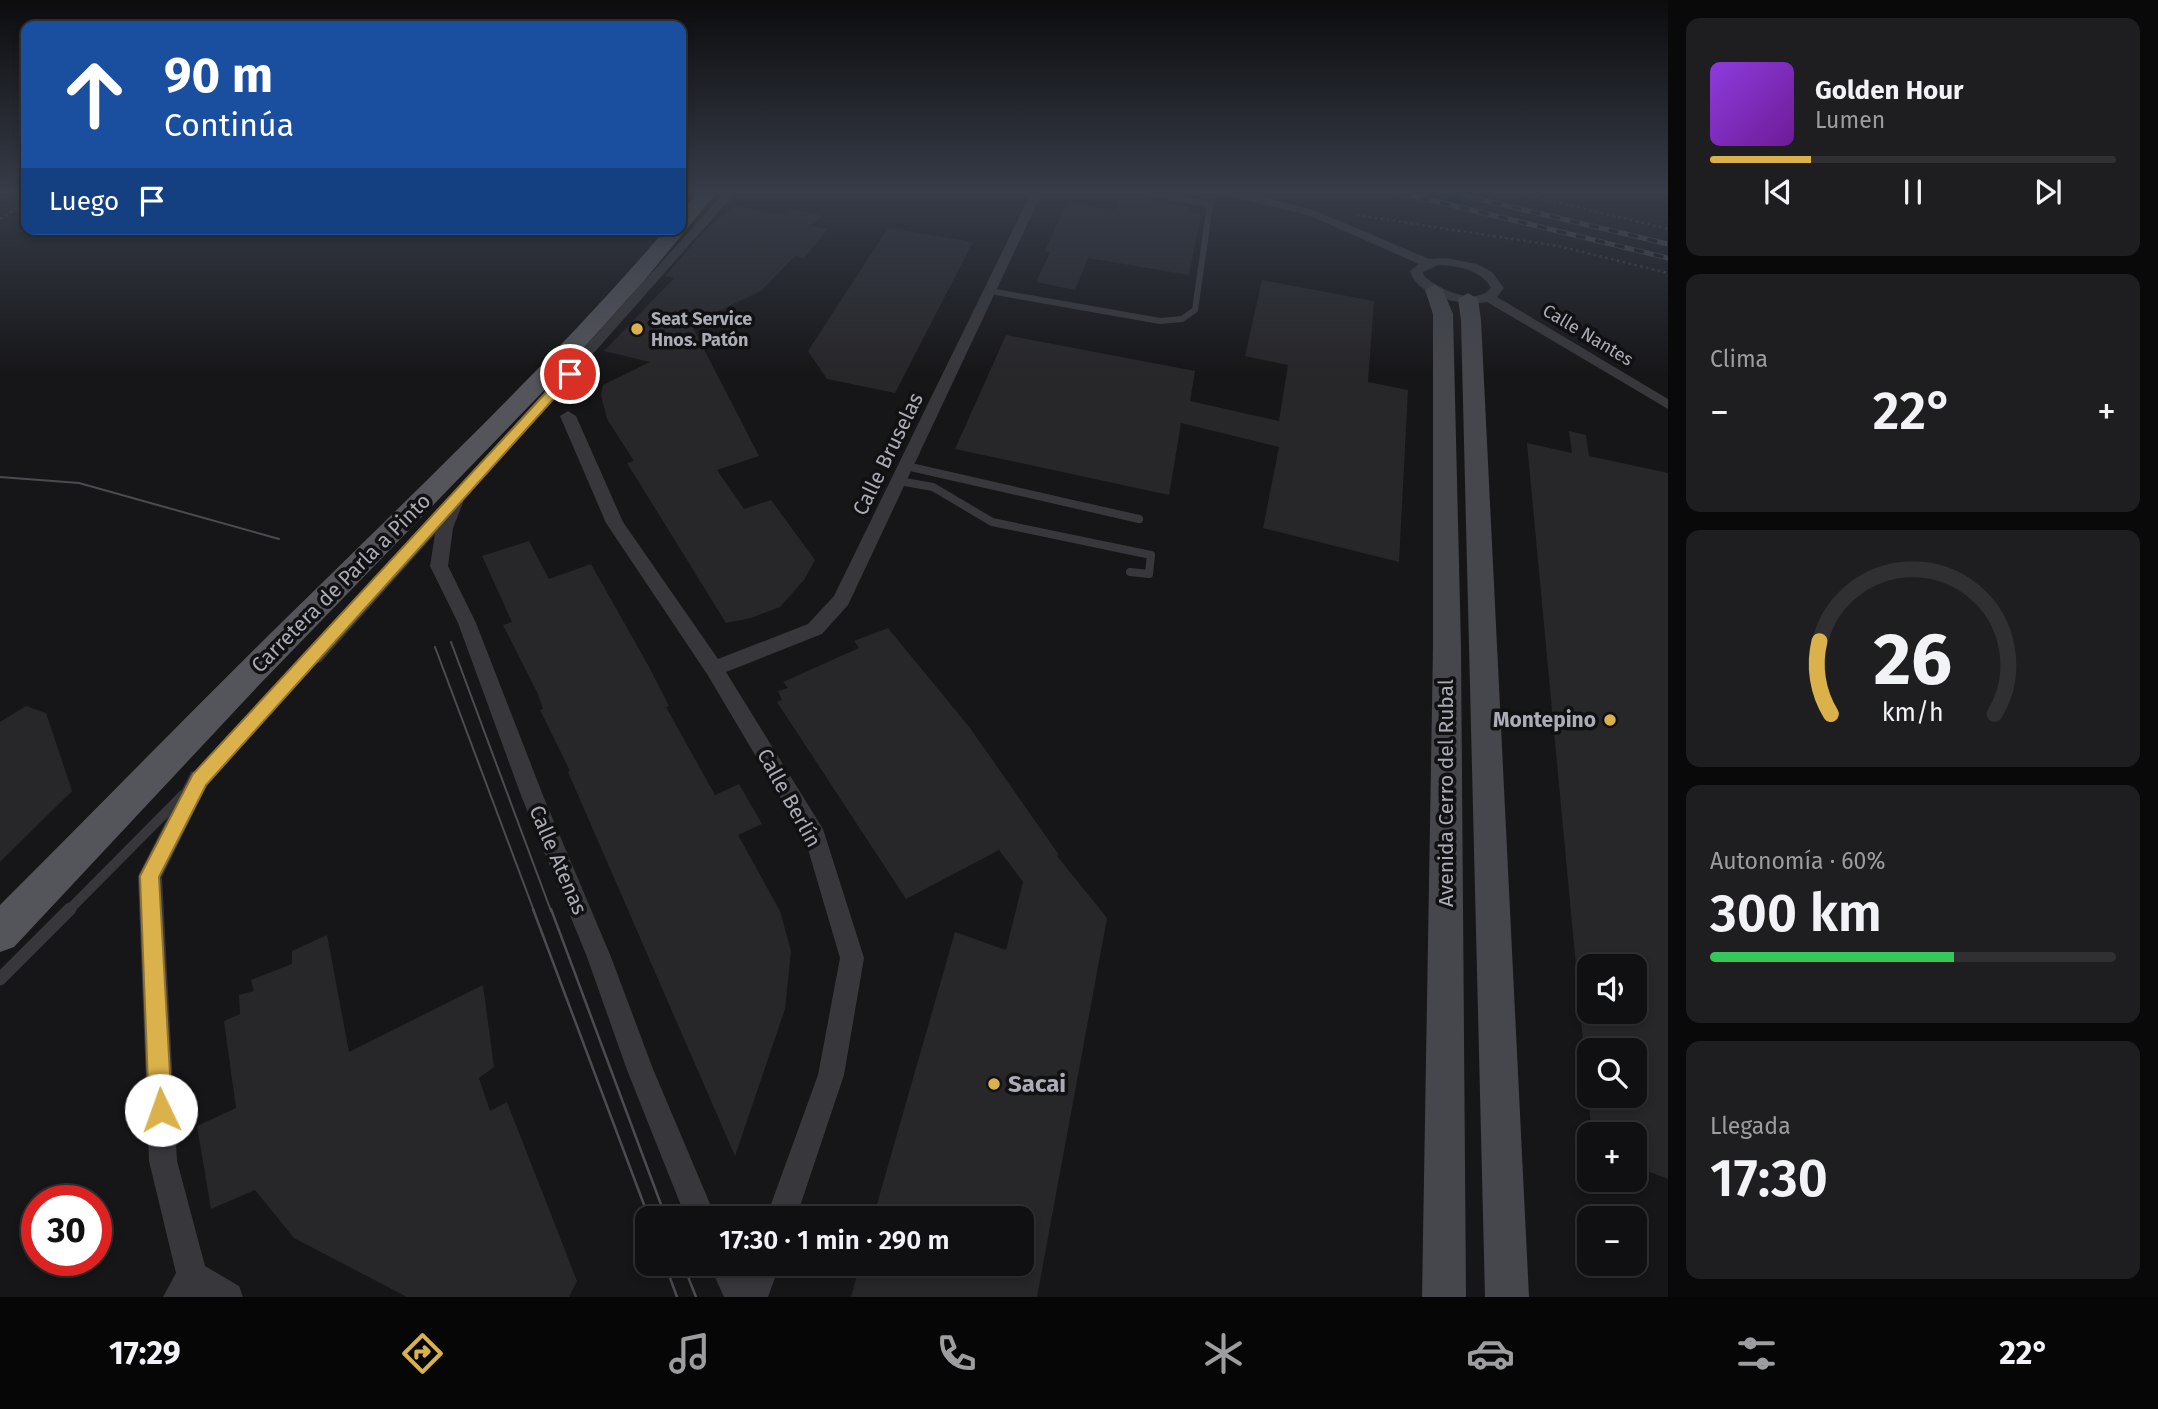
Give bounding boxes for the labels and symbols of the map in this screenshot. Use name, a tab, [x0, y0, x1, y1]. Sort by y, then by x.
street label: Calle Nantes	[1539, 299, 1637, 371]
place label: Seat Service Hnos. Patón	[651, 308, 752, 351]
marker: Seat Service Hnos. Patón	[629, 321, 645, 337]
pin	[540, 344, 600, 404]
street label: Calle Bruselas	[847, 388, 929, 520]
street label: Carretera de Parla a Pinto	[246, 488, 436, 678]
street label: Avenida Cerro del Rubal	[1433, 679, 1459, 907]
place label: Montepino	[1493, 707, 1596, 733]
marker: Montepino	[1602, 712, 1618, 728]
street label: Calle Berlín	[751, 744, 827, 852]
street label: Calle Atenas	[523, 802, 593, 919]
place label: Sacai	[1008, 1070, 1066, 1098]
position arrow	[124, 1073, 198, 1147]
marker: Sacai	[986, 1076, 1002, 1092]
speed limit sign: 30	[21, 1185, 112, 1276]

